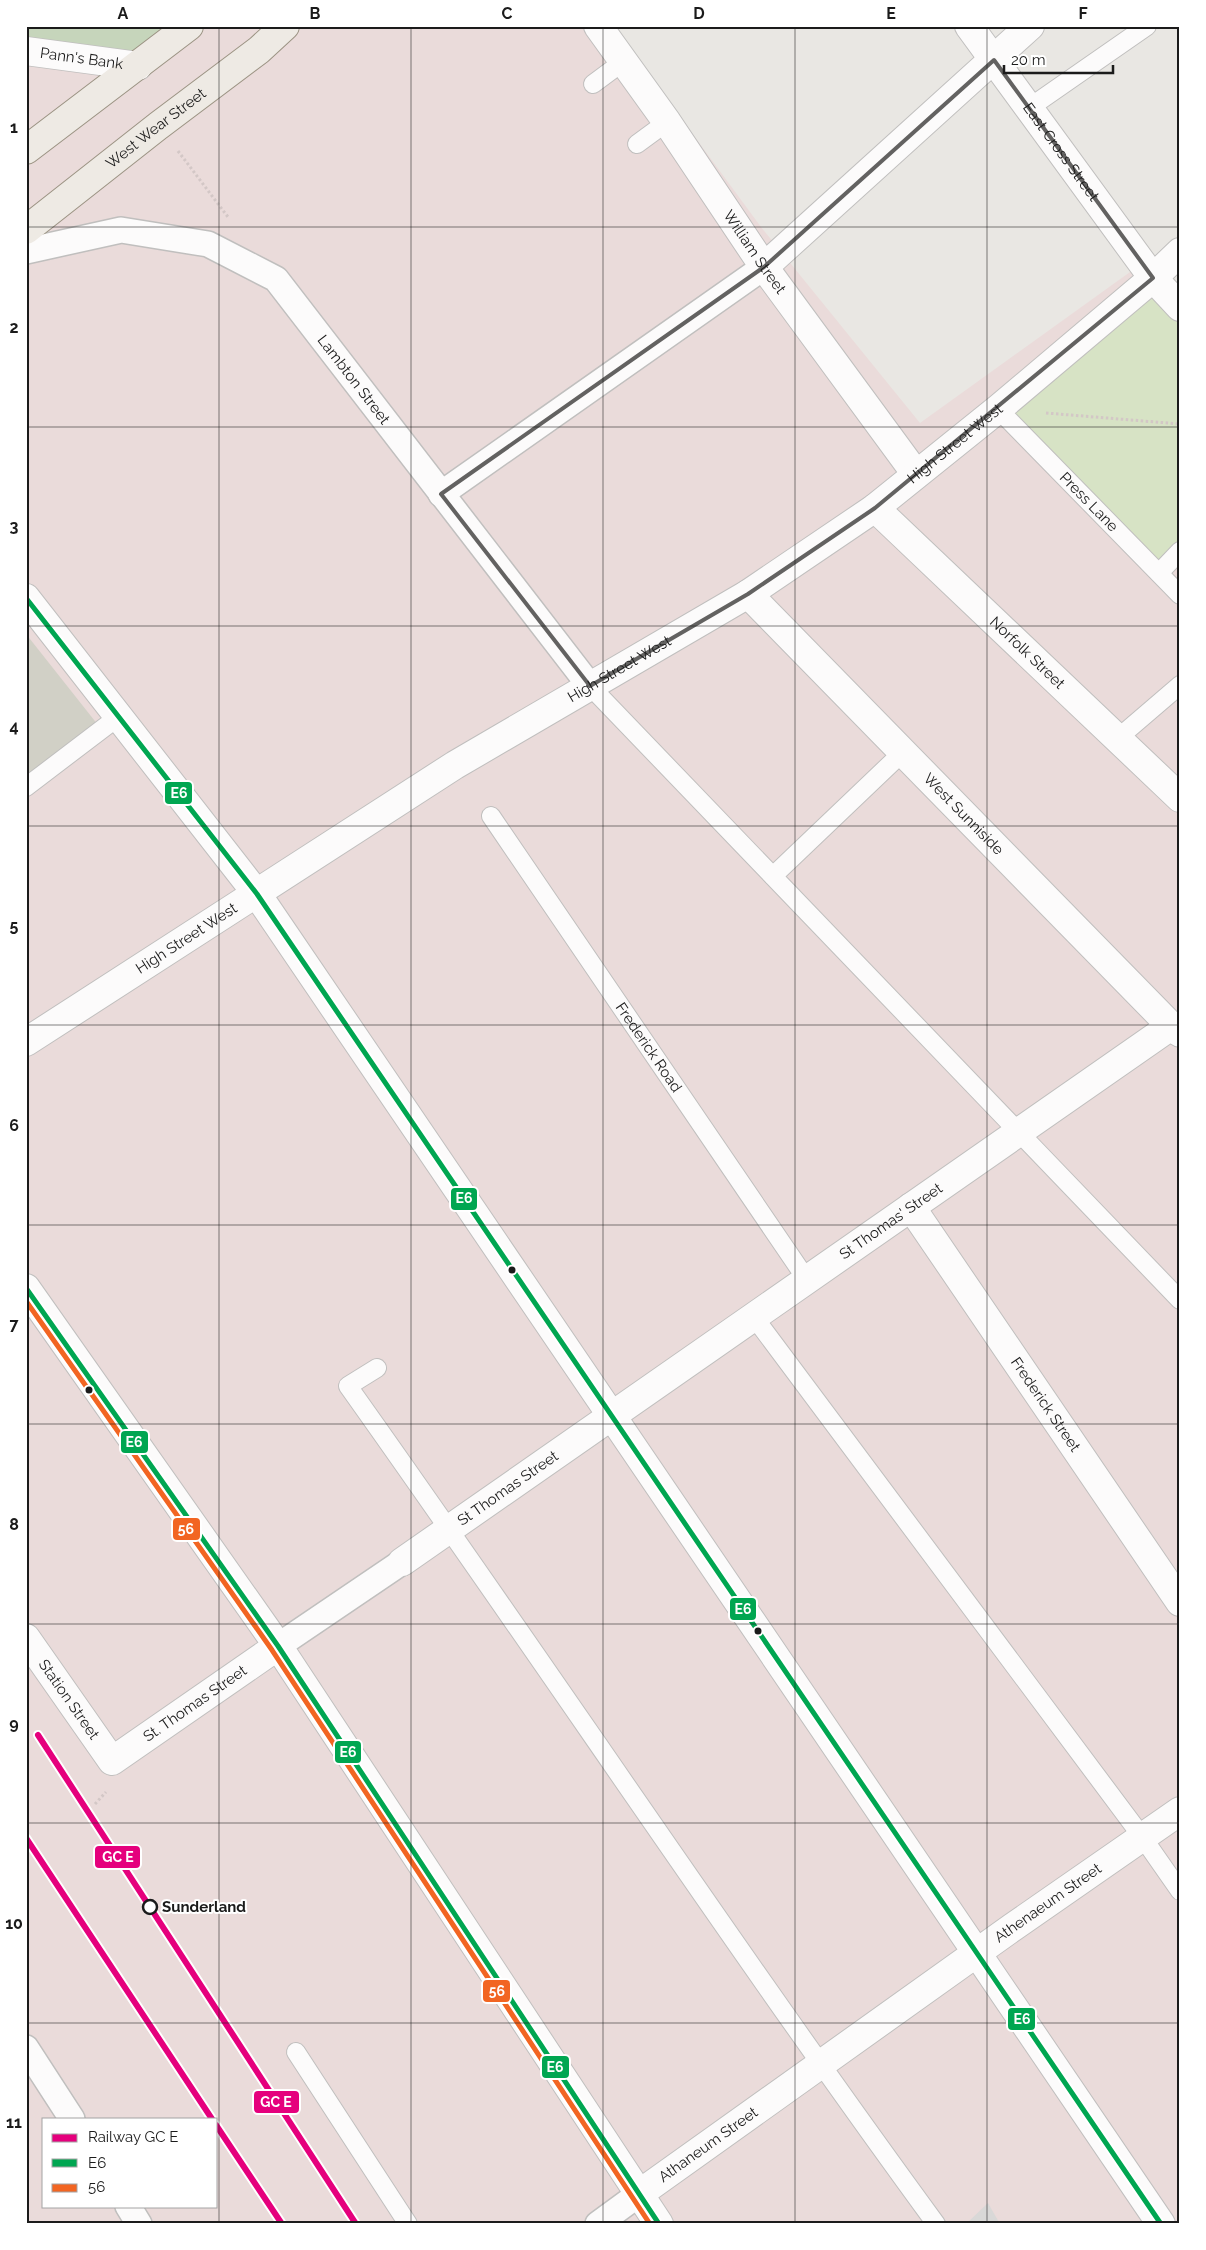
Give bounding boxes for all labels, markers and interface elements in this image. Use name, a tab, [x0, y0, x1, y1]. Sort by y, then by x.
text: A	[118, 4, 129, 23]
text: B	[310, 4, 321, 23]
text: C	[502, 4, 513, 23]
text: D	[693, 4, 705, 23]
text: E	[886, 4, 896, 23]
text: F	[1078, 4, 1088, 23]
scale bar	[1004, 42, 1112, 74]
street label: Pann's Bank	[39, 44, 124, 73]
text: 20 m	[1011, 51, 1046, 69]
street label: West Wear Street	[102, 84, 209, 172]
street label: East Cross Street	[1019, 99, 1103, 205]
text: 1	[10, 118, 18, 137]
street label: William Street	[719, 207, 790, 298]
text: 2	[9, 318, 19, 337]
street label: Lambton Street	[314, 331, 394, 428]
street label: High Street West	[904, 400, 1006, 487]
street label: Press Lane	[1056, 468, 1122, 536]
text: 3	[10, 517, 19, 536]
street label: Norfolk Street	[986, 613, 1068, 693]
street label: High Street West	[564, 632, 674, 706]
text: 4	[9, 717, 19, 736]
street label: West Sunniside	[920, 770, 1008, 859]
line badge: E6	[164, 781, 193, 805]
text: E6	[171, 785, 187, 801]
street label: High Street West	[132, 899, 240, 978]
text: 5	[10, 916, 19, 935]
street label: Frederick Road	[612, 999, 686, 1096]
text: 6	[9, 1116, 19, 1135]
street label: St Thomas' Street	[836, 1179, 946, 1263]
line badge: E6	[450, 1187, 478, 1211]
text: E6	[456, 1190, 472, 1206]
unlabelled marker	[507, 1265, 517, 1275]
text: 7	[10, 1315, 19, 1334]
street label: Frederick Street	[1007, 1354, 1084, 1455]
unlabelled marker	[84, 1385, 94, 1395]
line badge: E6	[120, 1430, 149, 1454]
text: E6	[126, 1434, 142, 1450]
street label: St Thomas Street	[454, 1447, 562, 1530]
text: 8	[9, 1515, 19, 1534]
line badge: 56	[172, 1517, 201, 1541]
text: 56	[178, 1521, 194, 1537]
line badge: E6	[729, 1597, 757, 1621]
text: E6	[735, 1601, 751, 1617]
unlabelled marker	[753, 1626, 763, 1636]
street label: Station Street	[35, 1656, 103, 1743]
street label: St. Thomas Street	[140, 1661, 250, 1746]
text: 9	[9, 1714, 19, 1733]
line badge: E6	[334, 1740, 362, 1764]
text: E6	[340, 1744, 356, 1760]
line badge: GC E	[94, 1845, 141, 1869]
text: GC E	[102, 1849, 134, 1865]
street label: Athenaeum Street	[991, 1859, 1105, 1946]
place label: Sunderland	[162, 1898, 246, 1916]
marker: Sunderland	[142, 1899, 158, 1915]
text: 10	[5, 1914, 23, 1933]
line badge: 56	[482, 1979, 511, 2003]
text: 56	[489, 1983, 505, 1999]
line badge: E6	[1007, 2007, 1036, 2031]
text: E6	[1014, 2011, 1030, 2027]
line badge: E6	[541, 2055, 570, 2079]
text: E6	[547, 2059, 563, 2075]
line badge: GC E	[253, 2090, 300, 2114]
text: GC E	[260, 2094, 292, 2110]
street label: Athaneum Street	[655, 2103, 761, 2186]
text: 11	[6, 2113, 22, 2132]
legend	[42, 2118, 218, 2208]
text: Railway GC E	[88, 2128, 178, 2146]
text: E6	[88, 2154, 106, 2172]
text: 56	[88, 2178, 105, 2196]

